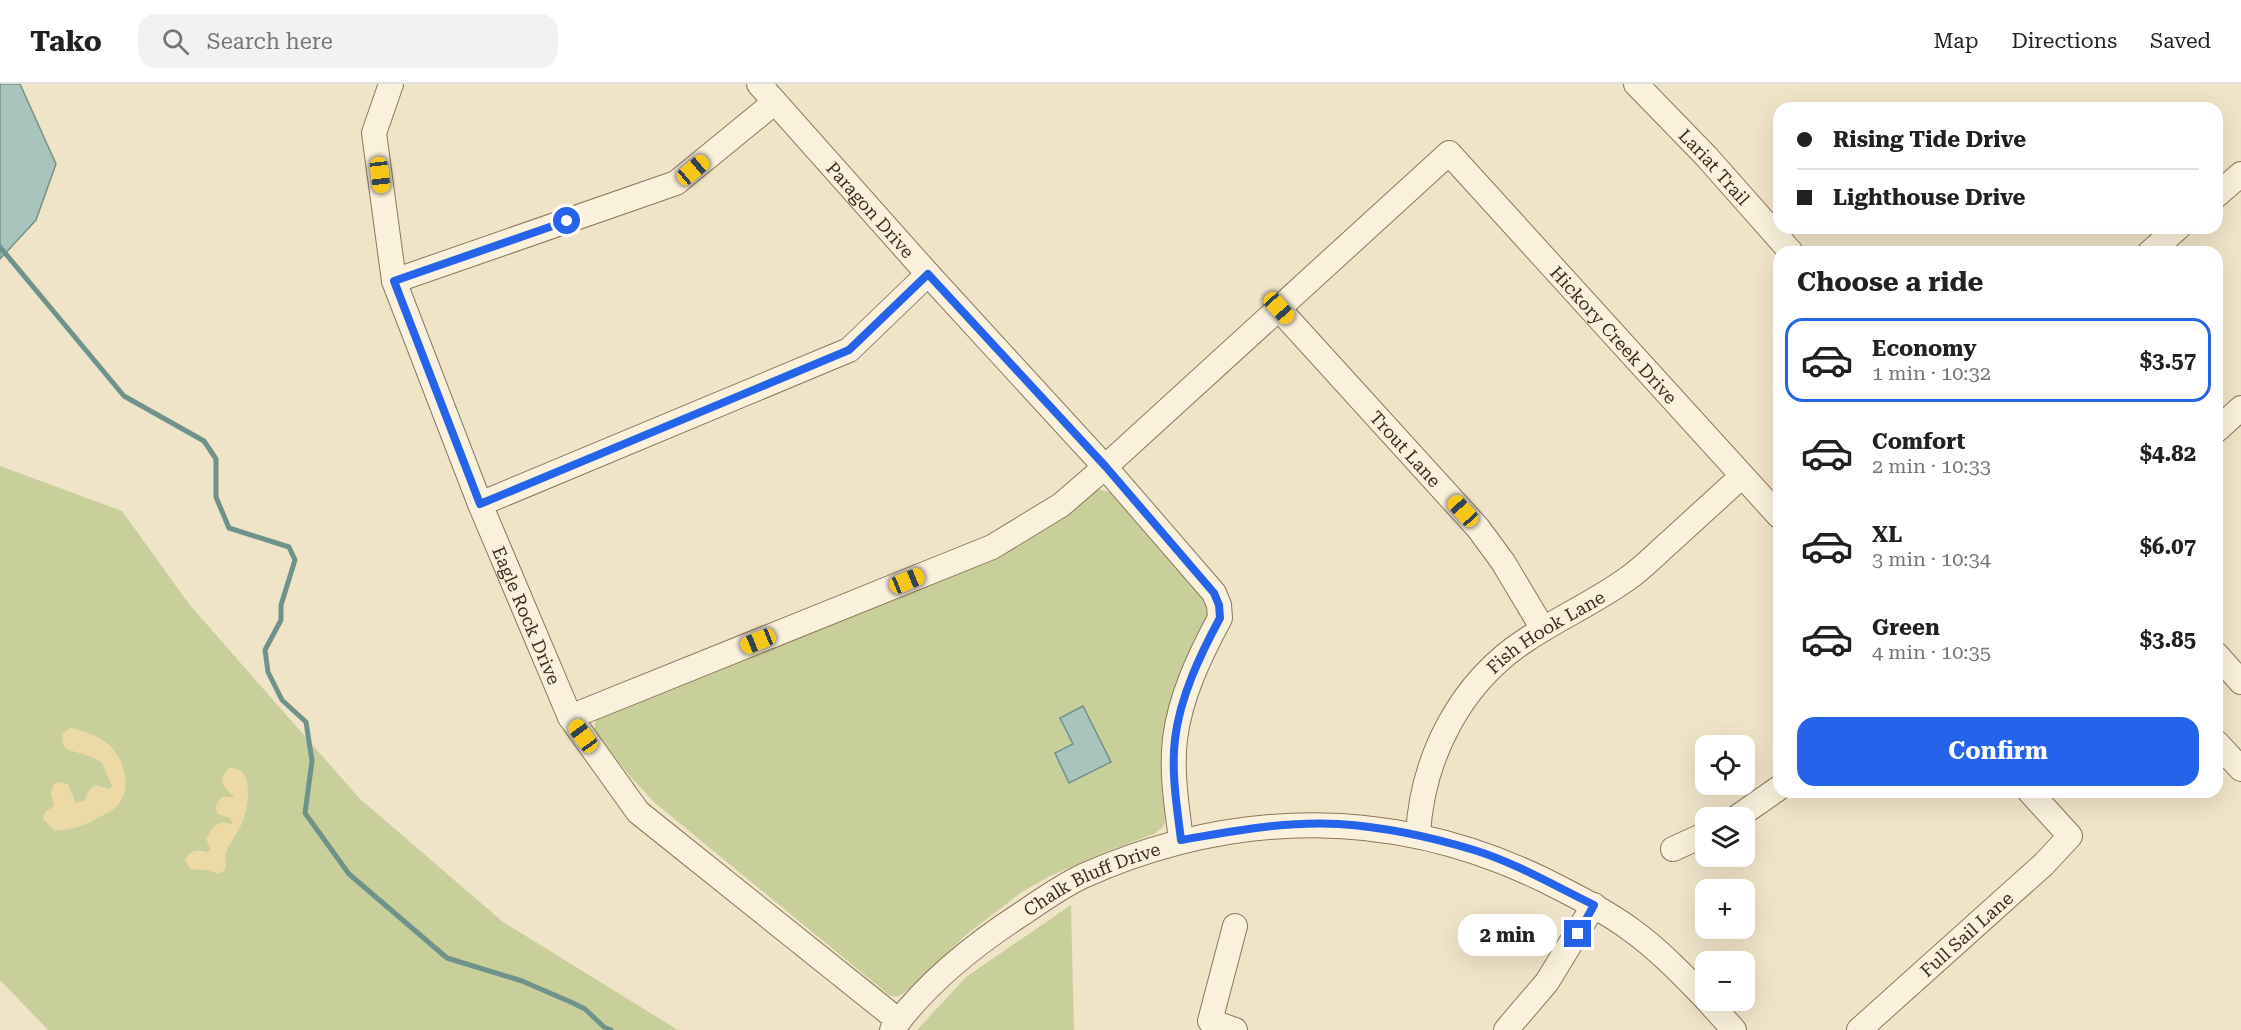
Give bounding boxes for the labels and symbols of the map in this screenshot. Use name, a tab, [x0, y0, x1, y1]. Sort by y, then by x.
street label: Lariat Trail	[1675, 124, 1755, 209]
car	[673, 152, 713, 188]
car	[369, 156, 391, 194]
street label: Paragon Drive	[822, 157, 919, 262]
route start	[553, 207, 580, 234]
street label: Hickory Creek Drive	[1546, 261, 1682, 408]
car	[1260, 289, 1298, 327]
street label: Trout Lane	[1366, 406, 1446, 491]
car	[1444, 492, 1482, 530]
street label: Eagle Rock Drive	[489, 543, 566, 688]
car	[887, 566, 927, 596]
street label: Fish Hook Lane	[1482, 586, 1608, 678]
car	[738, 626, 778, 656]
car	[565, 716, 601, 756]
street label: Chalk Bluff Drive	[1019, 838, 1163, 920]
street label: Full Sail Lane	[1916, 887, 2017, 981]
callout: 2 min	[1458, 913, 1557, 955]
route end	[1564, 920, 1591, 947]

